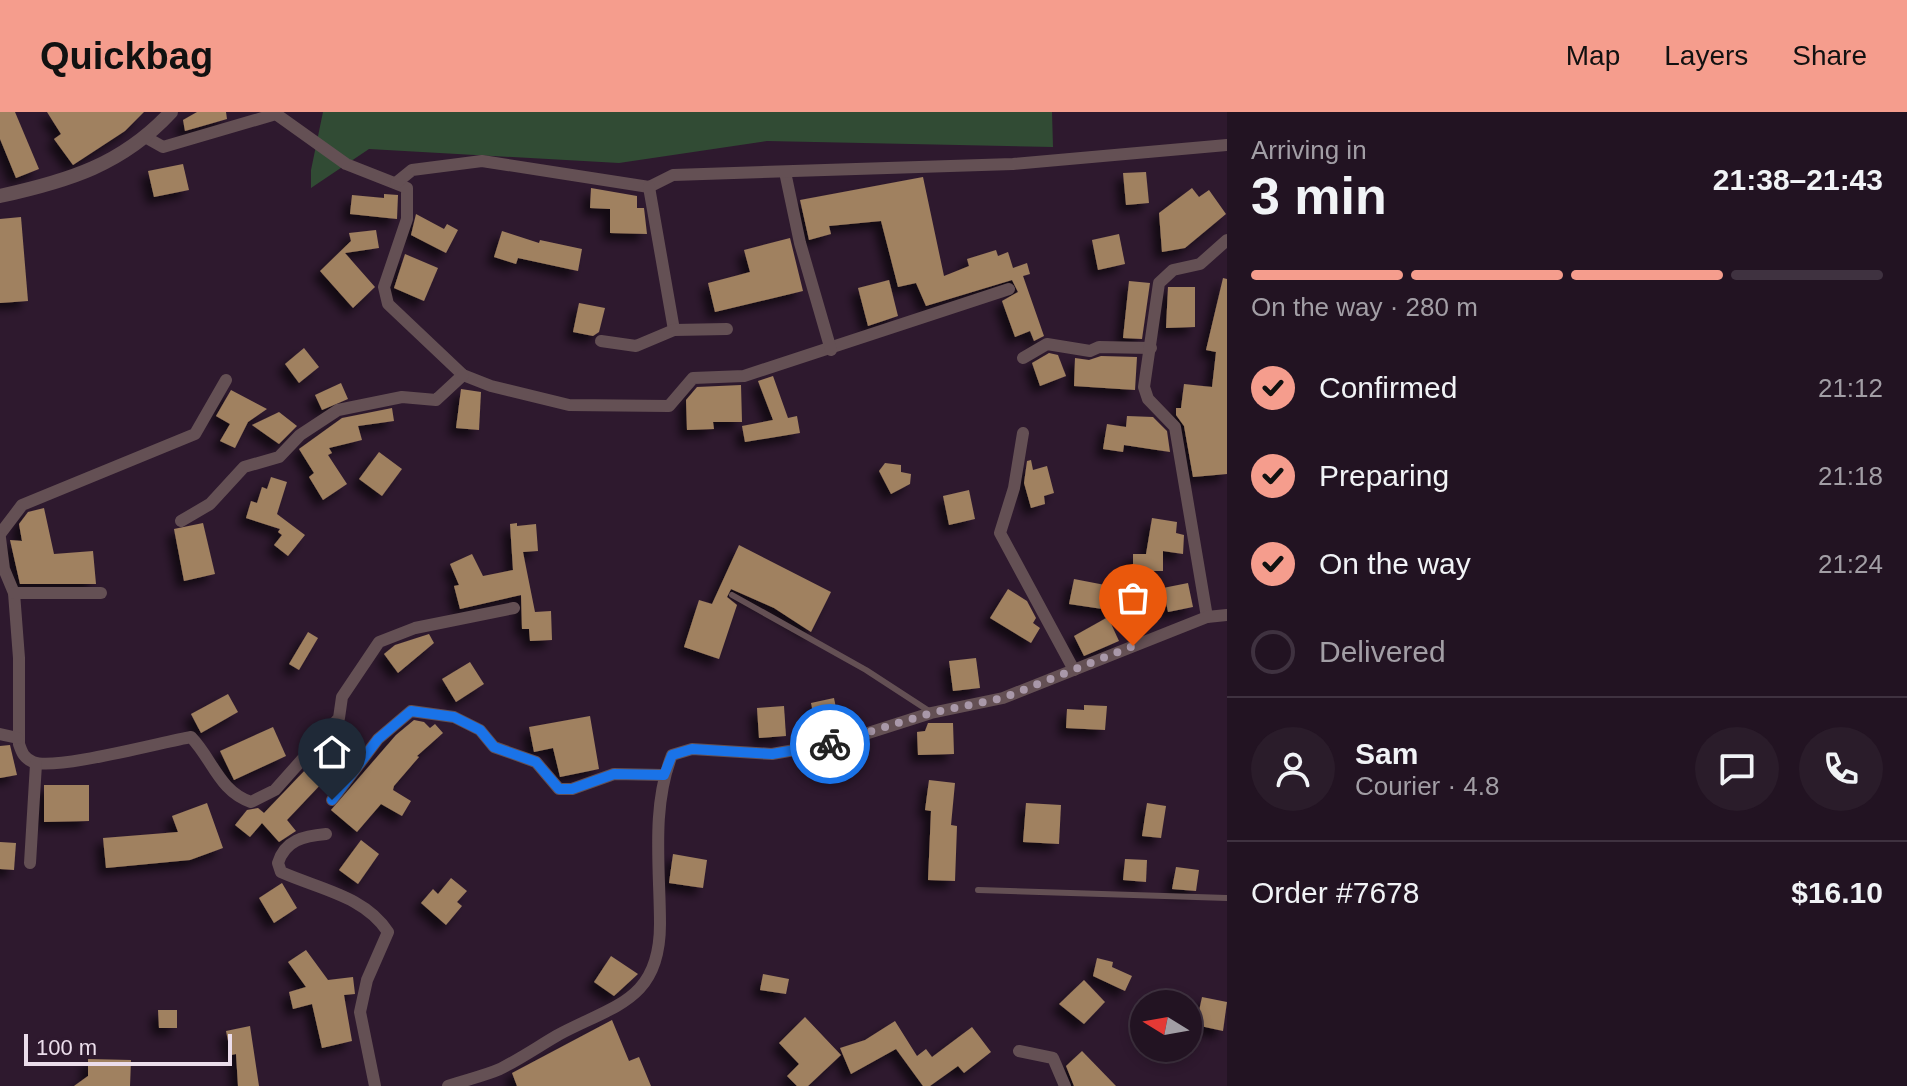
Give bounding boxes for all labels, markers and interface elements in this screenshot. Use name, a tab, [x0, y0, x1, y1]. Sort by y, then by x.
text: Quickbag	[40, 35, 213, 77]
text: Map	[1566, 40, 1620, 71]
text: Layers	[1664, 40, 1748, 71]
text: Share	[1792, 40, 1867, 71]
text: Arriving in	[1251, 135, 1367, 165]
text: 21:38–21:43	[1713, 163, 1883, 196]
text: 3 min	[1251, 167, 1387, 225]
text: On the way · 280 m	[1251, 292, 1478, 322]
icon: check	[1251, 366, 1295, 410]
text: Confirmed	[1319, 371, 1457, 404]
text: 21:12	[1818, 373, 1883, 403]
icon: check	[1251, 454, 1295, 498]
text: Preparing	[1319, 459, 1449, 492]
text: 21:18	[1818, 461, 1883, 491]
icon: check	[1251, 542, 1295, 586]
text: On the way	[1319, 547, 1471, 580]
text: 21:24	[1818, 549, 1883, 579]
pin	[1099, 564, 1167, 646]
icon: bag	[1111, 576, 1155, 620]
text: Delivered	[1319, 635, 1446, 668]
courier	[790, 704, 870, 784]
pin	[298, 718, 366, 800]
icon: bike	[808, 722, 852, 766]
button: person	[1251, 727, 1335, 811]
button: chat	[1695, 727, 1779, 811]
button: phone	[1799, 727, 1883, 811]
icon: home	[310, 730, 354, 774]
text: Sam	[1355, 737, 1418, 770]
text: Courier · 4.8	[1355, 771, 1500, 801]
text: Order #7678	[1251, 876, 1419, 909]
text: $16.10	[1791, 876, 1883, 909]
north arrow	[1130, 990, 1202, 1062]
map controls	[1130, 990, 1202, 1062]
scale bar	[24, 1030, 232, 1066]
text: 100 m	[36, 1035, 97, 1060]

